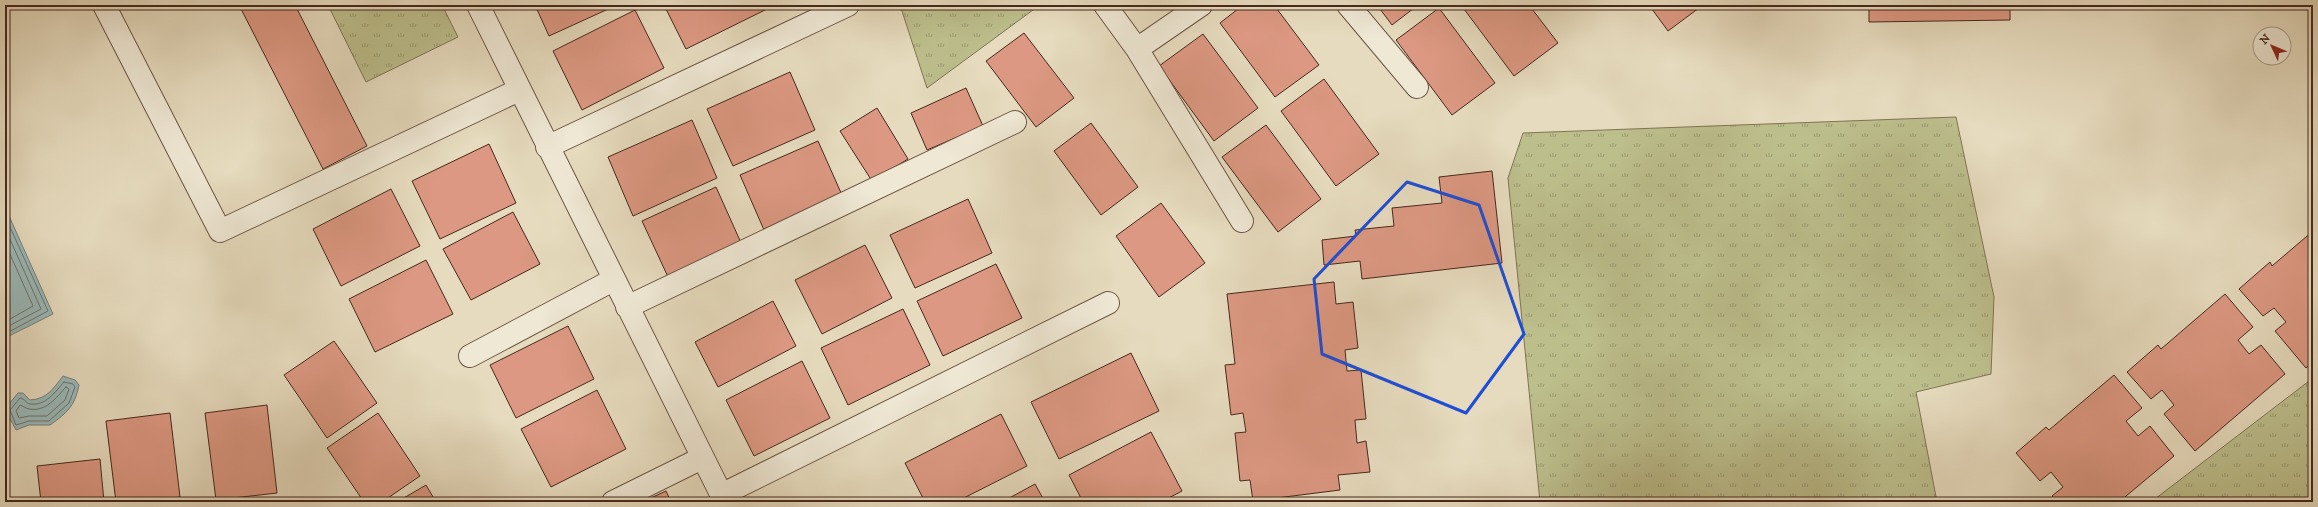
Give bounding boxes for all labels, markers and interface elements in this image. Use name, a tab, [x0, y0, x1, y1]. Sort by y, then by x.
north arrow	[2252, 26, 2292, 66]
text: N	[2257, 32, 2274, 48]

